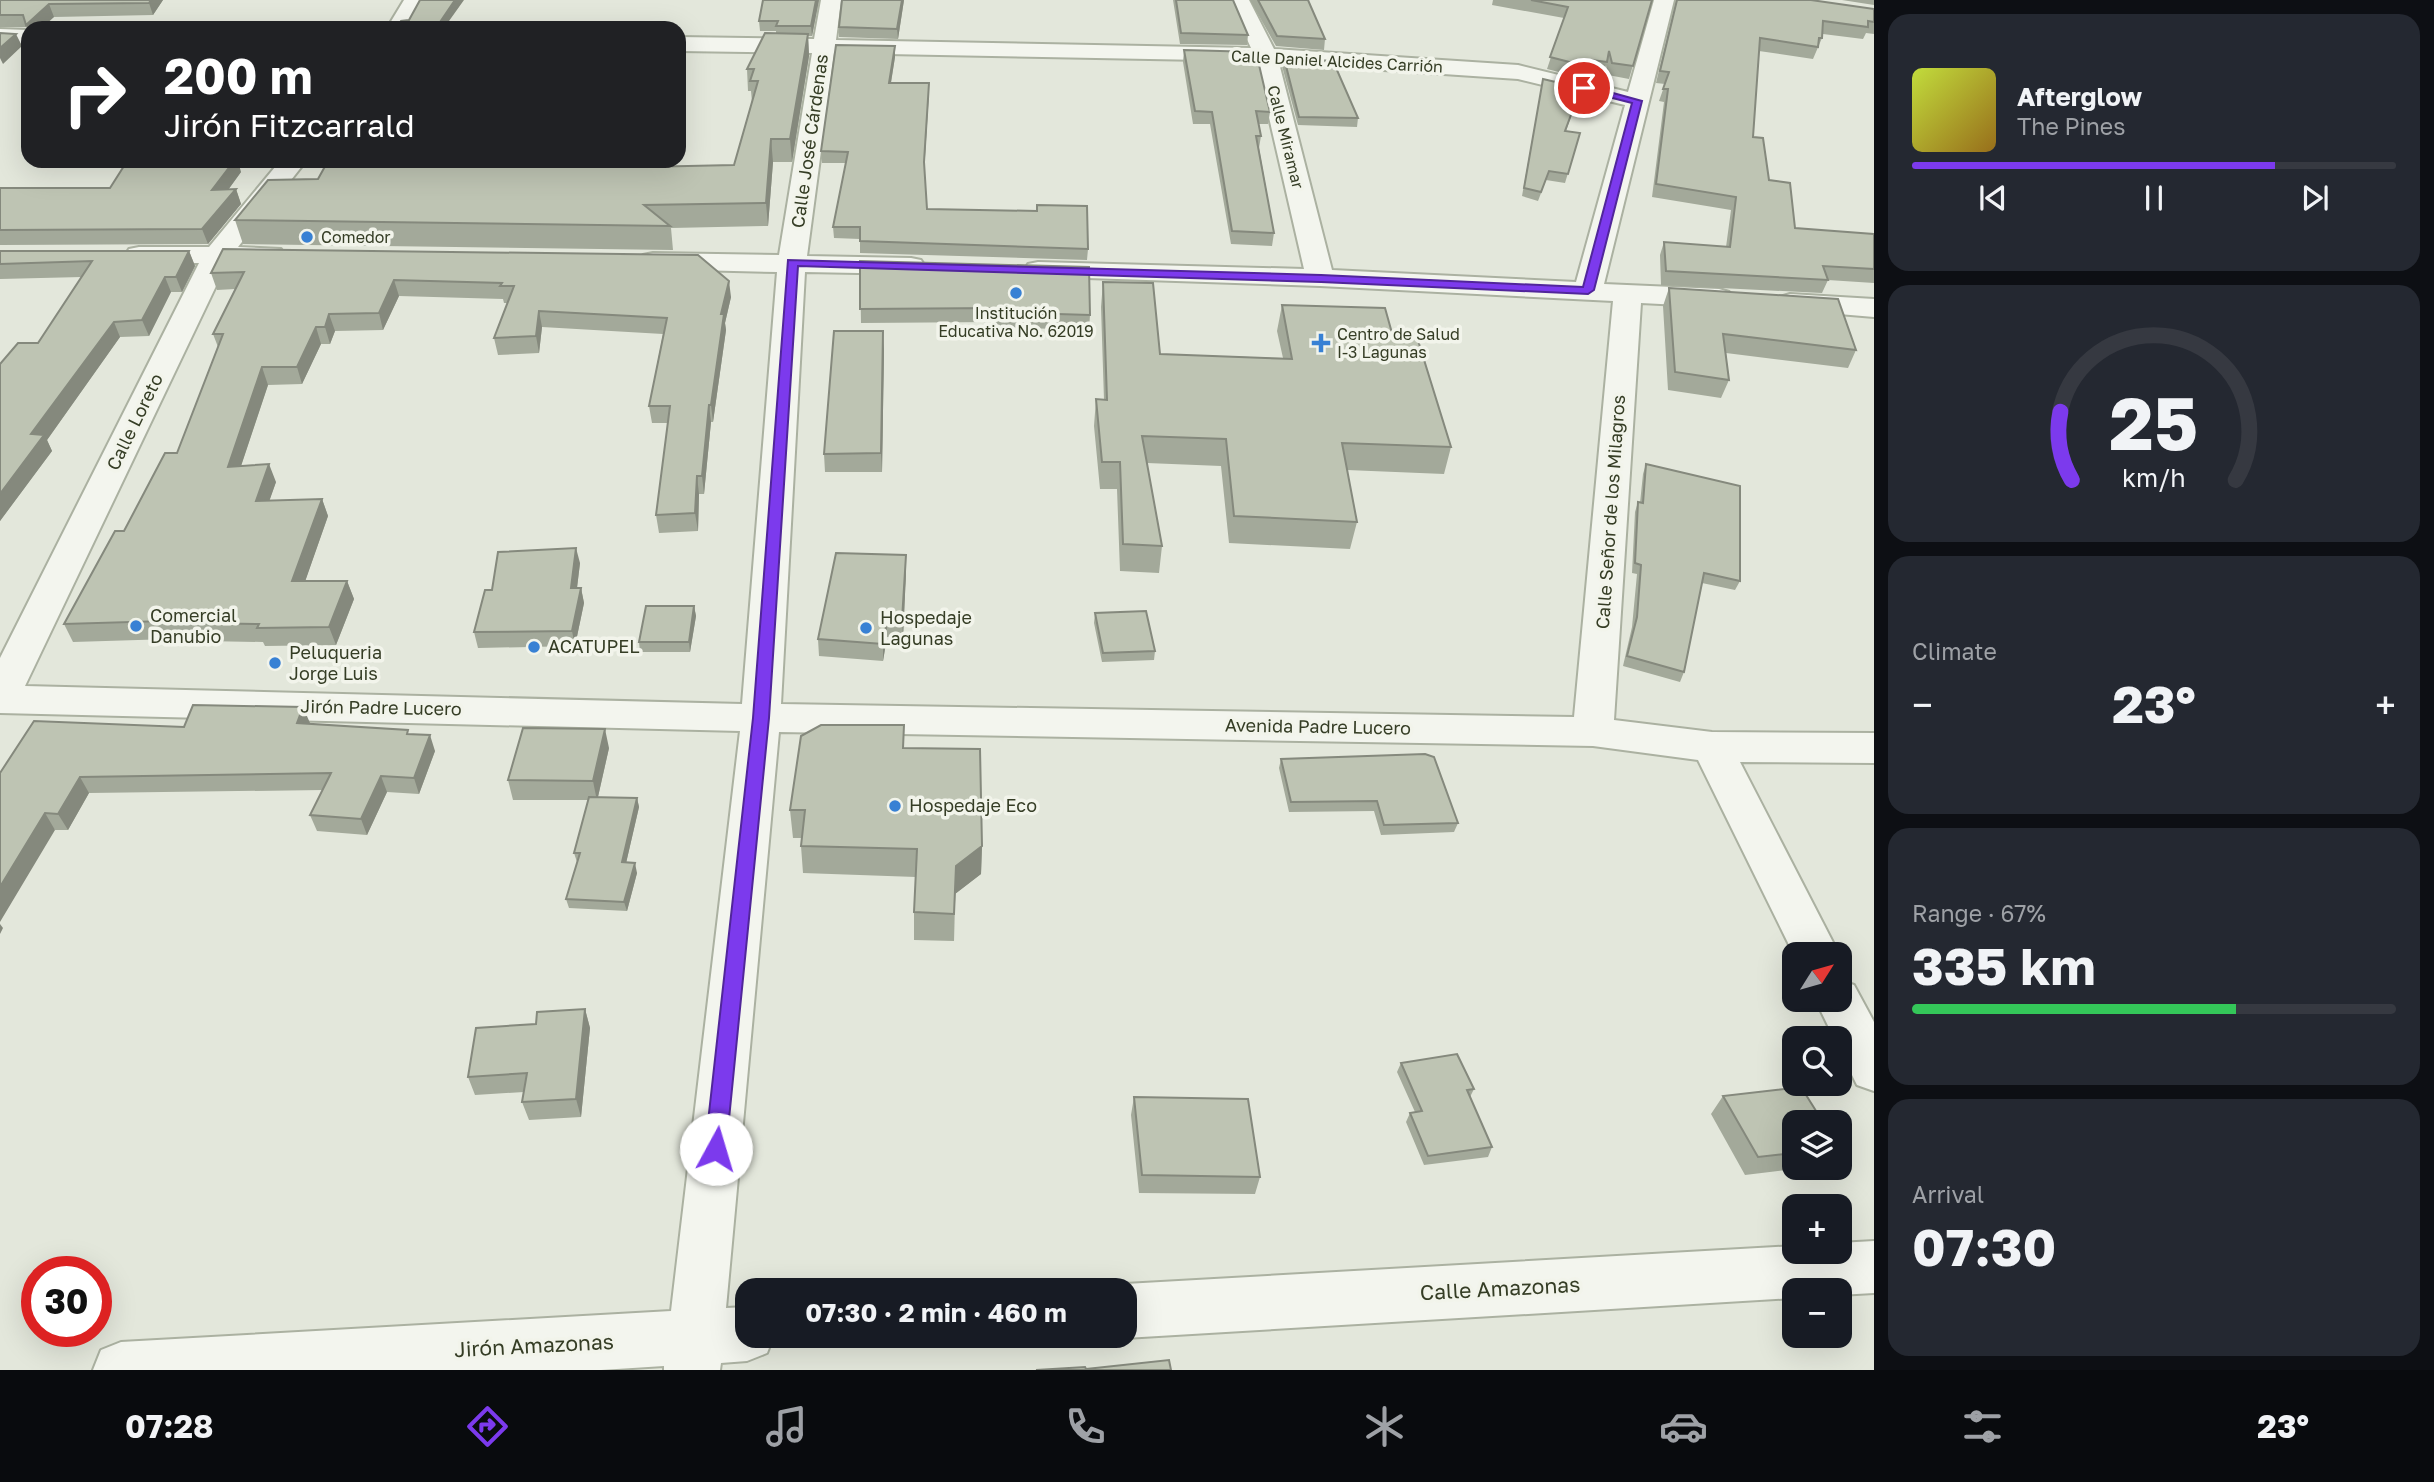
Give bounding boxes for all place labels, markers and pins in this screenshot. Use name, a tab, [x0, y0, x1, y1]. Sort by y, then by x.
pin	[1554, 58, 1614, 118]
place label: Comedor	[321, 227, 391, 247]
marker: Comedor	[299, 229, 315, 245]
marker: Institución Educativa No. 62019	[1008, 285, 1024, 301]
place label: Institución Educativa No. 62019	[938, 303, 1094, 341]
place label: Centro de Salud I-3 Lagunas	[1337, 324, 1460, 362]
marker: Centro de Salud I-3 Lagunas	[1311, 333, 1331, 353]
place label: Comercial Danubio	[150, 604, 237, 647]
place label: Hospedaje Lagunas	[880, 606, 972, 649]
marker: Comercial Danubio	[128, 618, 144, 634]
marker: Hospedaje Lagunas	[858, 620, 874, 636]
place label: ACATUPEL	[548, 635, 640, 657]
marker: ACATUPEL	[526, 639, 542, 655]
place label: Peluqueria Jorge Luis	[289, 641, 382, 684]
marker: Peluqueria Jorge Luis	[267, 655, 283, 671]
place label: Hospedaje Eco	[909, 794, 1037, 816]
marker: Hospedaje Eco	[887, 798, 903, 814]

